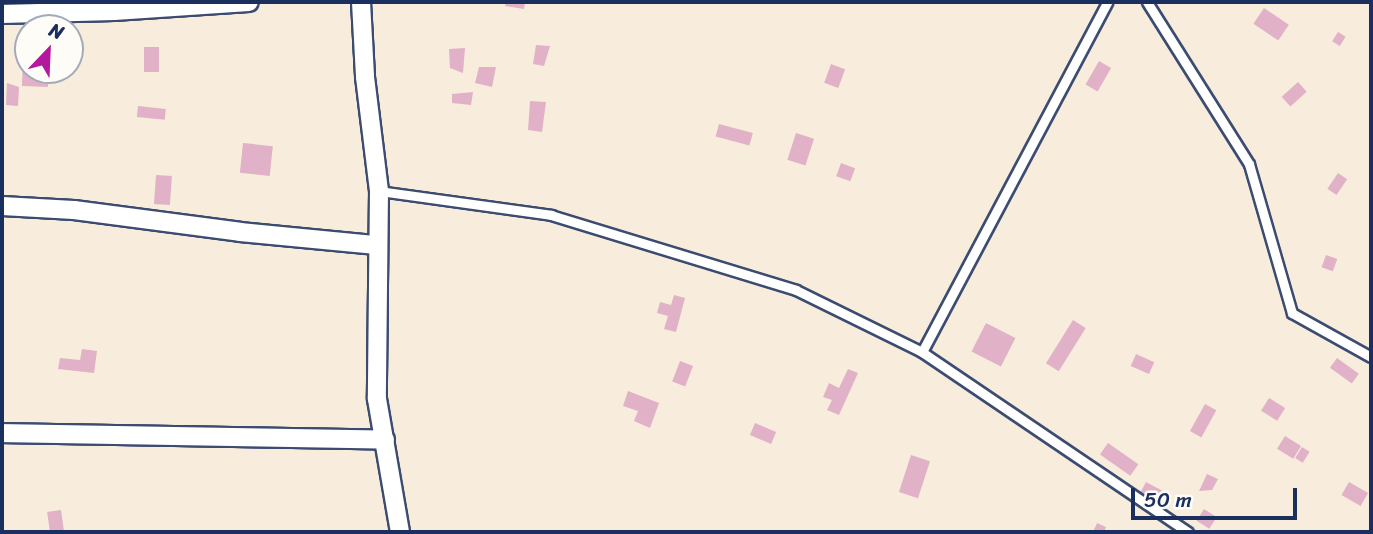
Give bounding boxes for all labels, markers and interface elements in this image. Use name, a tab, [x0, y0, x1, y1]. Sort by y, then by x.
text: N	[44, 13, 69, 49]
north arrow	[14, 14, 84, 84]
scale bar	[1135, 475, 1301, 518]
text: 50 m	[1144, 481, 1192, 519]

